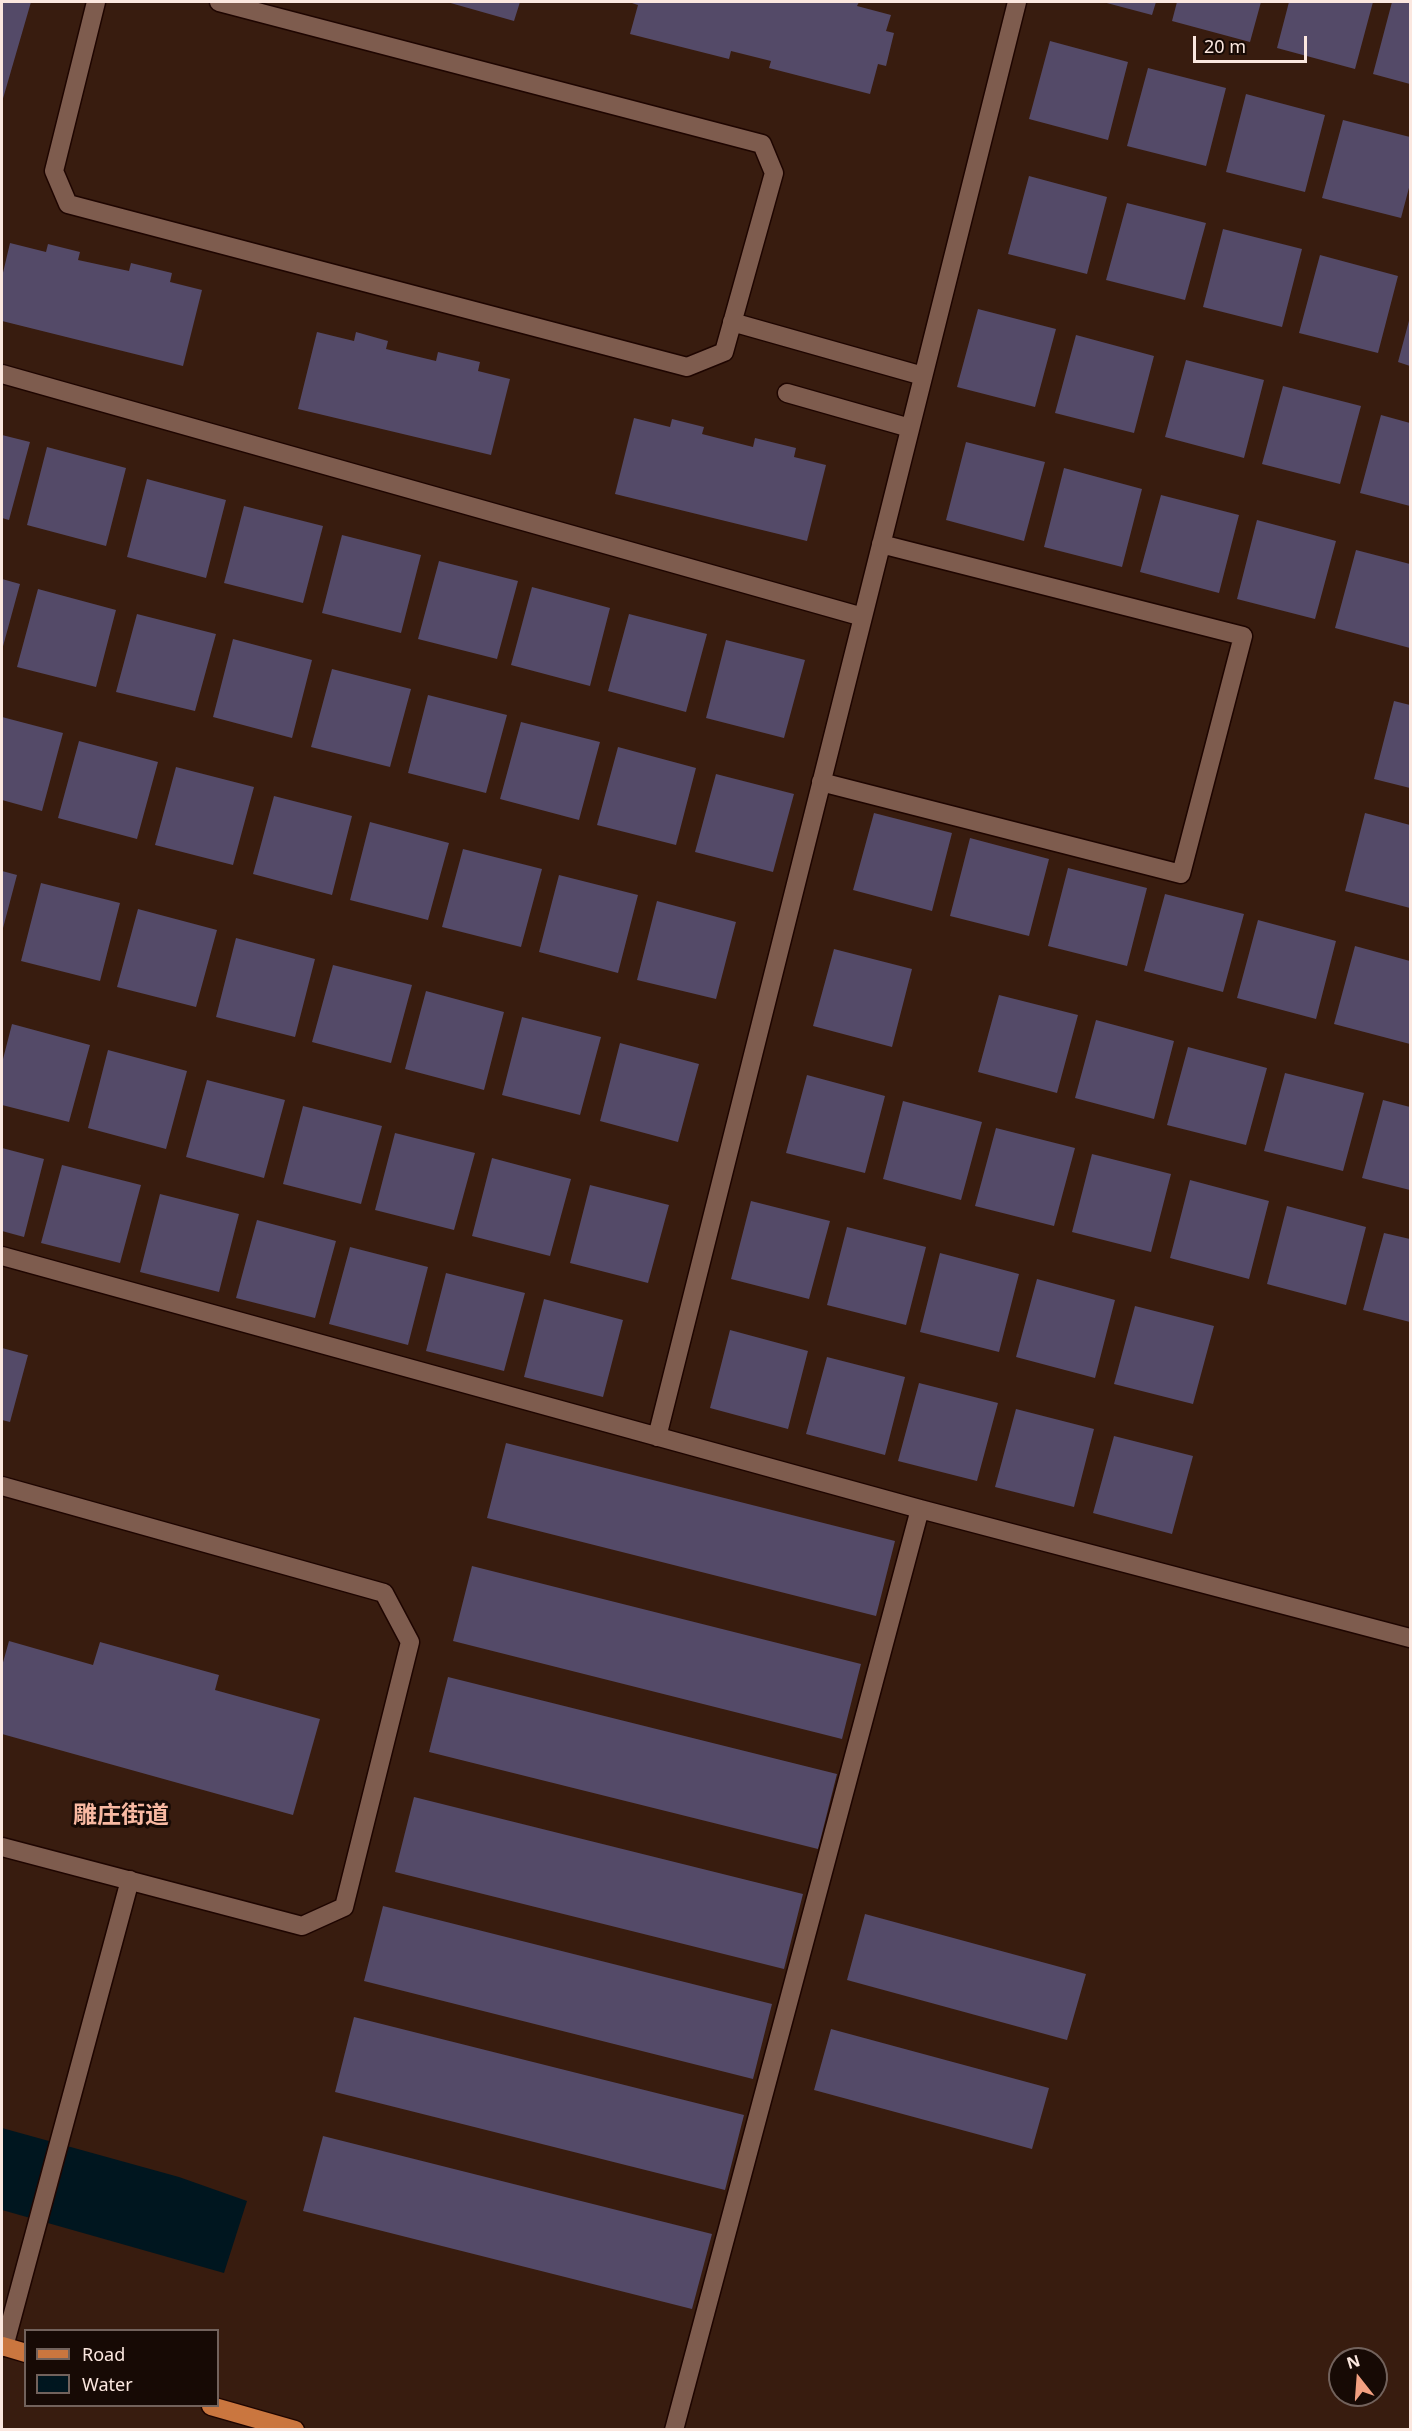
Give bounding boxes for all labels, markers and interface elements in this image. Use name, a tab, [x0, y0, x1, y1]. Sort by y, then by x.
scale bar	[1196, 24, 1310, 62]
text: 20 m	[1204, 34, 1246, 58]
district label: 雕庄街道	[73, 1802, 169, 1830]
legend	[24, 2329, 219, 2407]
text: Road	[82, 2342, 125, 2366]
north arrow	[1328, 2347, 1388, 2407]
text: N	[1344, 2349, 1363, 2374]
text: Water	[82, 2372, 133, 2396]

